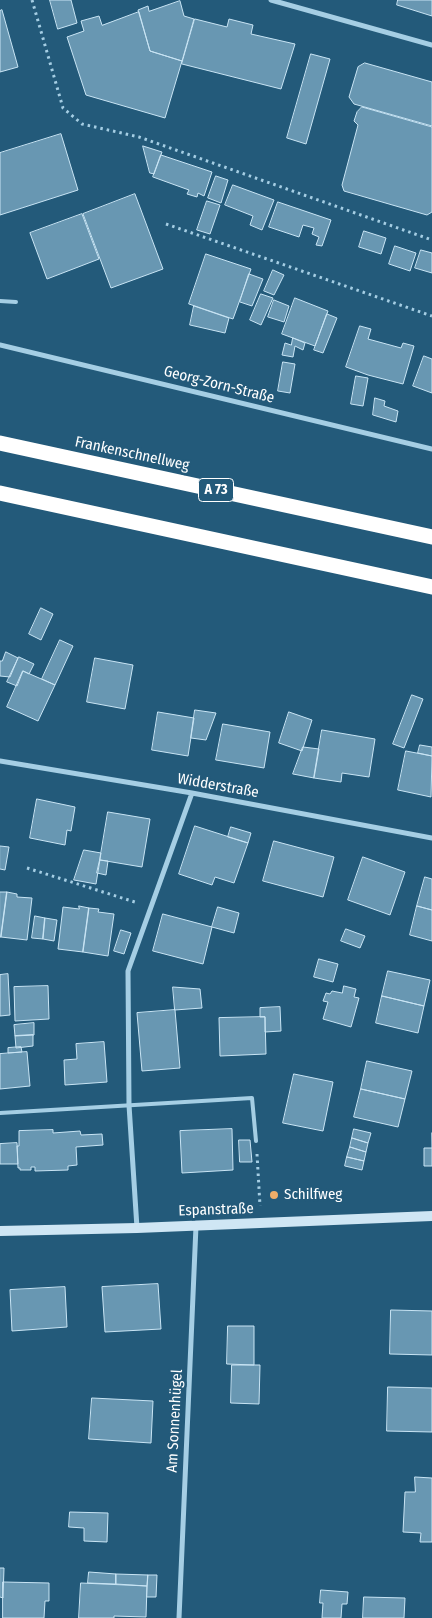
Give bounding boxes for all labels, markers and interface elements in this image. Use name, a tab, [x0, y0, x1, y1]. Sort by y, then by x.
street label: Georg-Zorn-Straße	[162, 363, 276, 407]
street label: Frankenschnellweg	[73, 433, 191, 475]
road number: A 73	[198, 478, 234, 502]
street label: Widderstraße	[176, 770, 260, 802]
place label: Schilfweg	[284, 1186, 342, 1204]
marker: Schilfweg	[268, 1189, 280, 1201]
street label: Espanstraße	[178, 1200, 254, 1220]
street label: Am Sonnenhügel	[163, 1369, 187, 1473]

